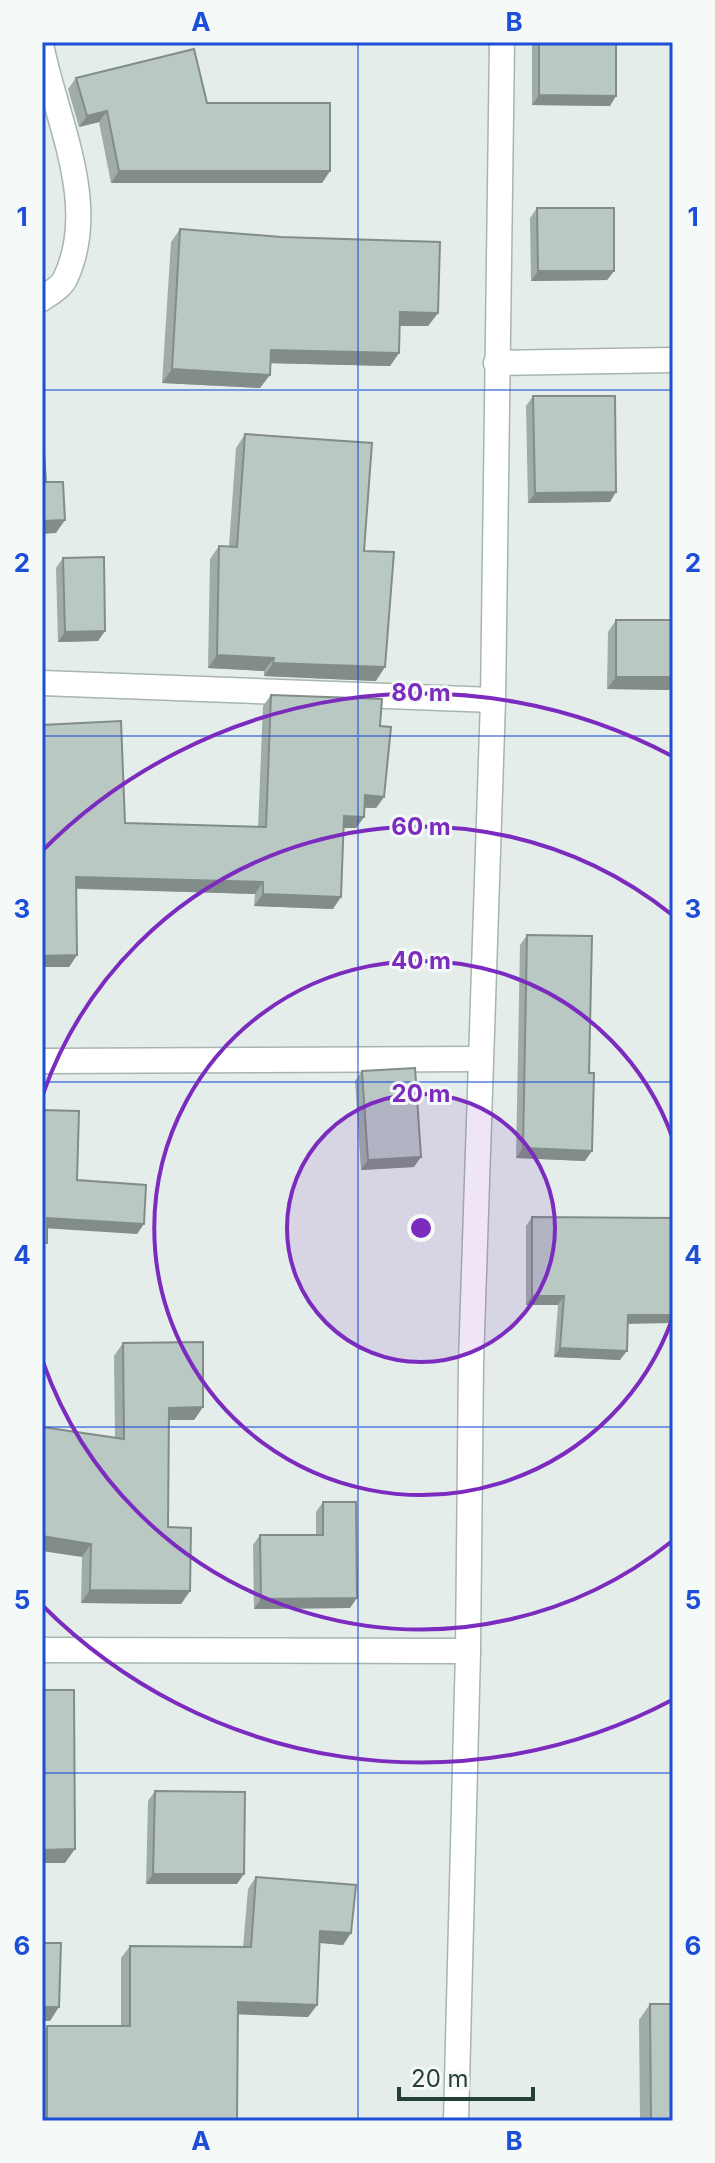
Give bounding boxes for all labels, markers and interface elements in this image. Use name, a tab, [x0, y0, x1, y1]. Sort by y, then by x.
text: A	[191, 6, 211, 37]
text: B	[505, 6, 523, 37]
text: 1	[16, 201, 28, 232]
text: 1	[687, 201, 699, 232]
text: 2	[14, 547, 30, 578]
text: 2	[685, 547, 701, 578]
text: 80 m	[391, 678, 451, 707]
text: 60 m	[391, 812, 451, 841]
text: 3	[14, 893, 30, 924]
text: 3	[685, 893, 701, 924]
text: 40 m	[391, 946, 451, 975]
text: 20 m	[392, 1079, 450, 1108]
centre of rings	[407, 1214, 435, 1242]
text: 4	[13, 1239, 31, 1270]
text: 4	[684, 1239, 702, 1270]
text: 5	[14, 1584, 30, 1615]
text: 5	[685, 1584, 701, 1615]
text: 6	[14, 1930, 30, 1961]
text: 6	[685, 1930, 701, 1961]
scale bar	[399, 2051, 533, 2101]
text: 20 m	[411, 2064, 469, 2093]
text: A	[191, 2125, 211, 2156]
text: B	[505, 2125, 523, 2156]

